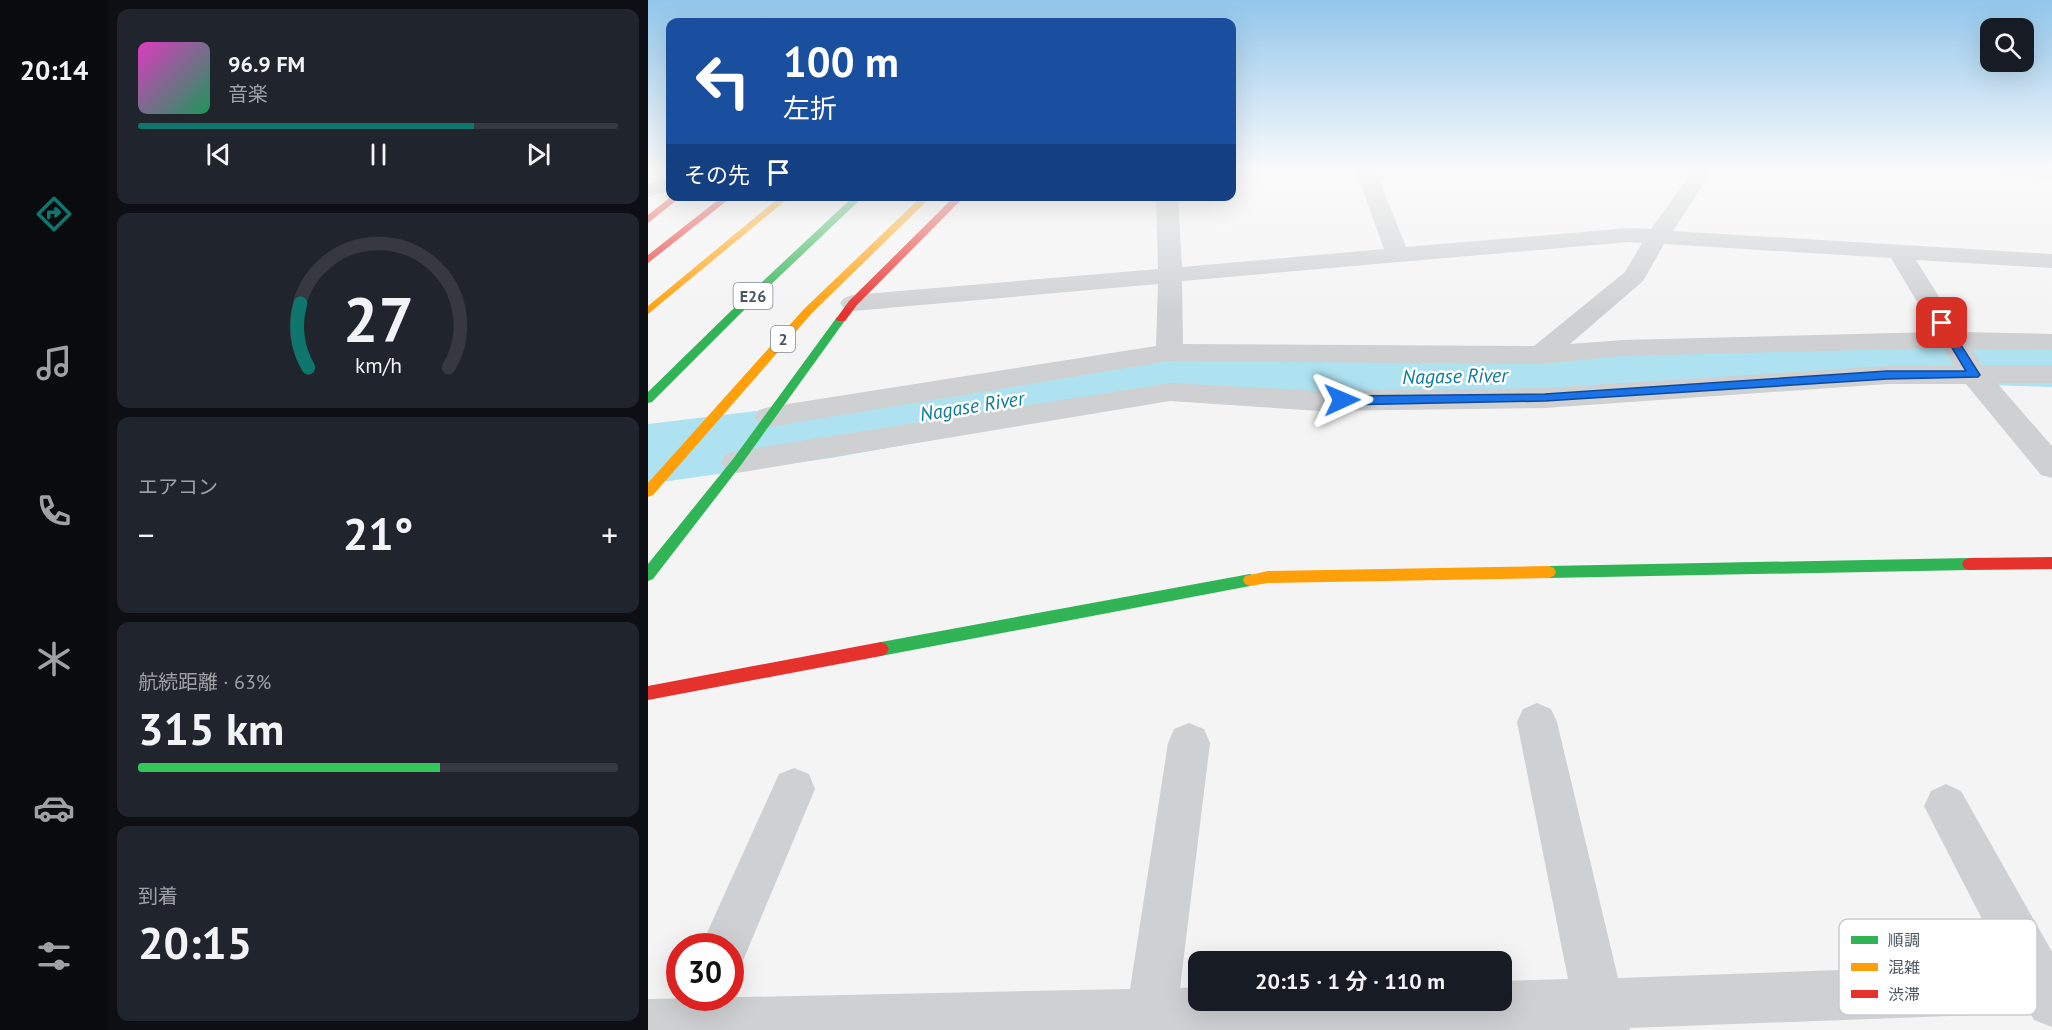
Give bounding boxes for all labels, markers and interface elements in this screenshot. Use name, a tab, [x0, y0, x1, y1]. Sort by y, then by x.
map controls	[1980, 18, 2034, 72]
button: search	[1980, 18, 2034, 72]
text: 100 m	[783, 34, 899, 89]
icon: left	[684, 42, 762, 120]
text: 96.9 FM	[228, 50, 305, 78]
text: 20:14	[20, 53, 88, 87]
text: 音楽	[228, 81, 268, 107]
text: 左折	[783, 91, 837, 125]
icon: previous	[202, 138, 235, 171]
icon: pause	[362, 138, 395, 171]
icon: next	[522, 138, 555, 171]
icon: arrive	[762, 156, 795, 189]
text: その先	[684, 161, 750, 189]
icon: directions	[33, 193, 75, 235]
text: 27	[343, 278, 413, 359]
road number: E26	[734, 283, 772, 309]
pin	[1916, 297, 1967, 348]
icon: arrive	[1925, 306, 1958, 339]
road number: 2	[771, 326, 795, 352]
icon: music	[33, 342, 75, 384]
text: km/h	[354, 351, 401, 379]
water label: Nagase River	[1402, 362, 1509, 390]
position arrow	[1310, 368, 1374, 432]
water label: Nagase River	[918, 385, 1028, 427]
text: エアコン	[138, 474, 218, 500]
icon: phone	[33, 490, 75, 532]
text: 21°	[343, 504, 413, 562]
text: −	[138, 513, 155, 556]
text: +	[601, 513, 618, 556]
icon: climate	[33, 638, 75, 680]
text: 航続距離 · 63%	[138, 669, 271, 695]
text: 315 km	[138, 699, 284, 757]
icon: car	[33, 787, 75, 829]
text: 到着	[138, 883, 178, 909]
text: 20:15	[138, 913, 252, 971]
legend	[1839, 919, 2037, 1015]
text: 順調	[1888, 930, 1920, 950]
speed limit sign: 30	[666, 933, 744, 1011]
icon: filters	[33, 935, 75, 977]
text: 混雑	[1888, 957, 1920, 977]
text: 20:15 · 1 分 · 110 m	[1255, 967, 1445, 995]
text: 渋滞	[1888, 984, 1920, 1004]

